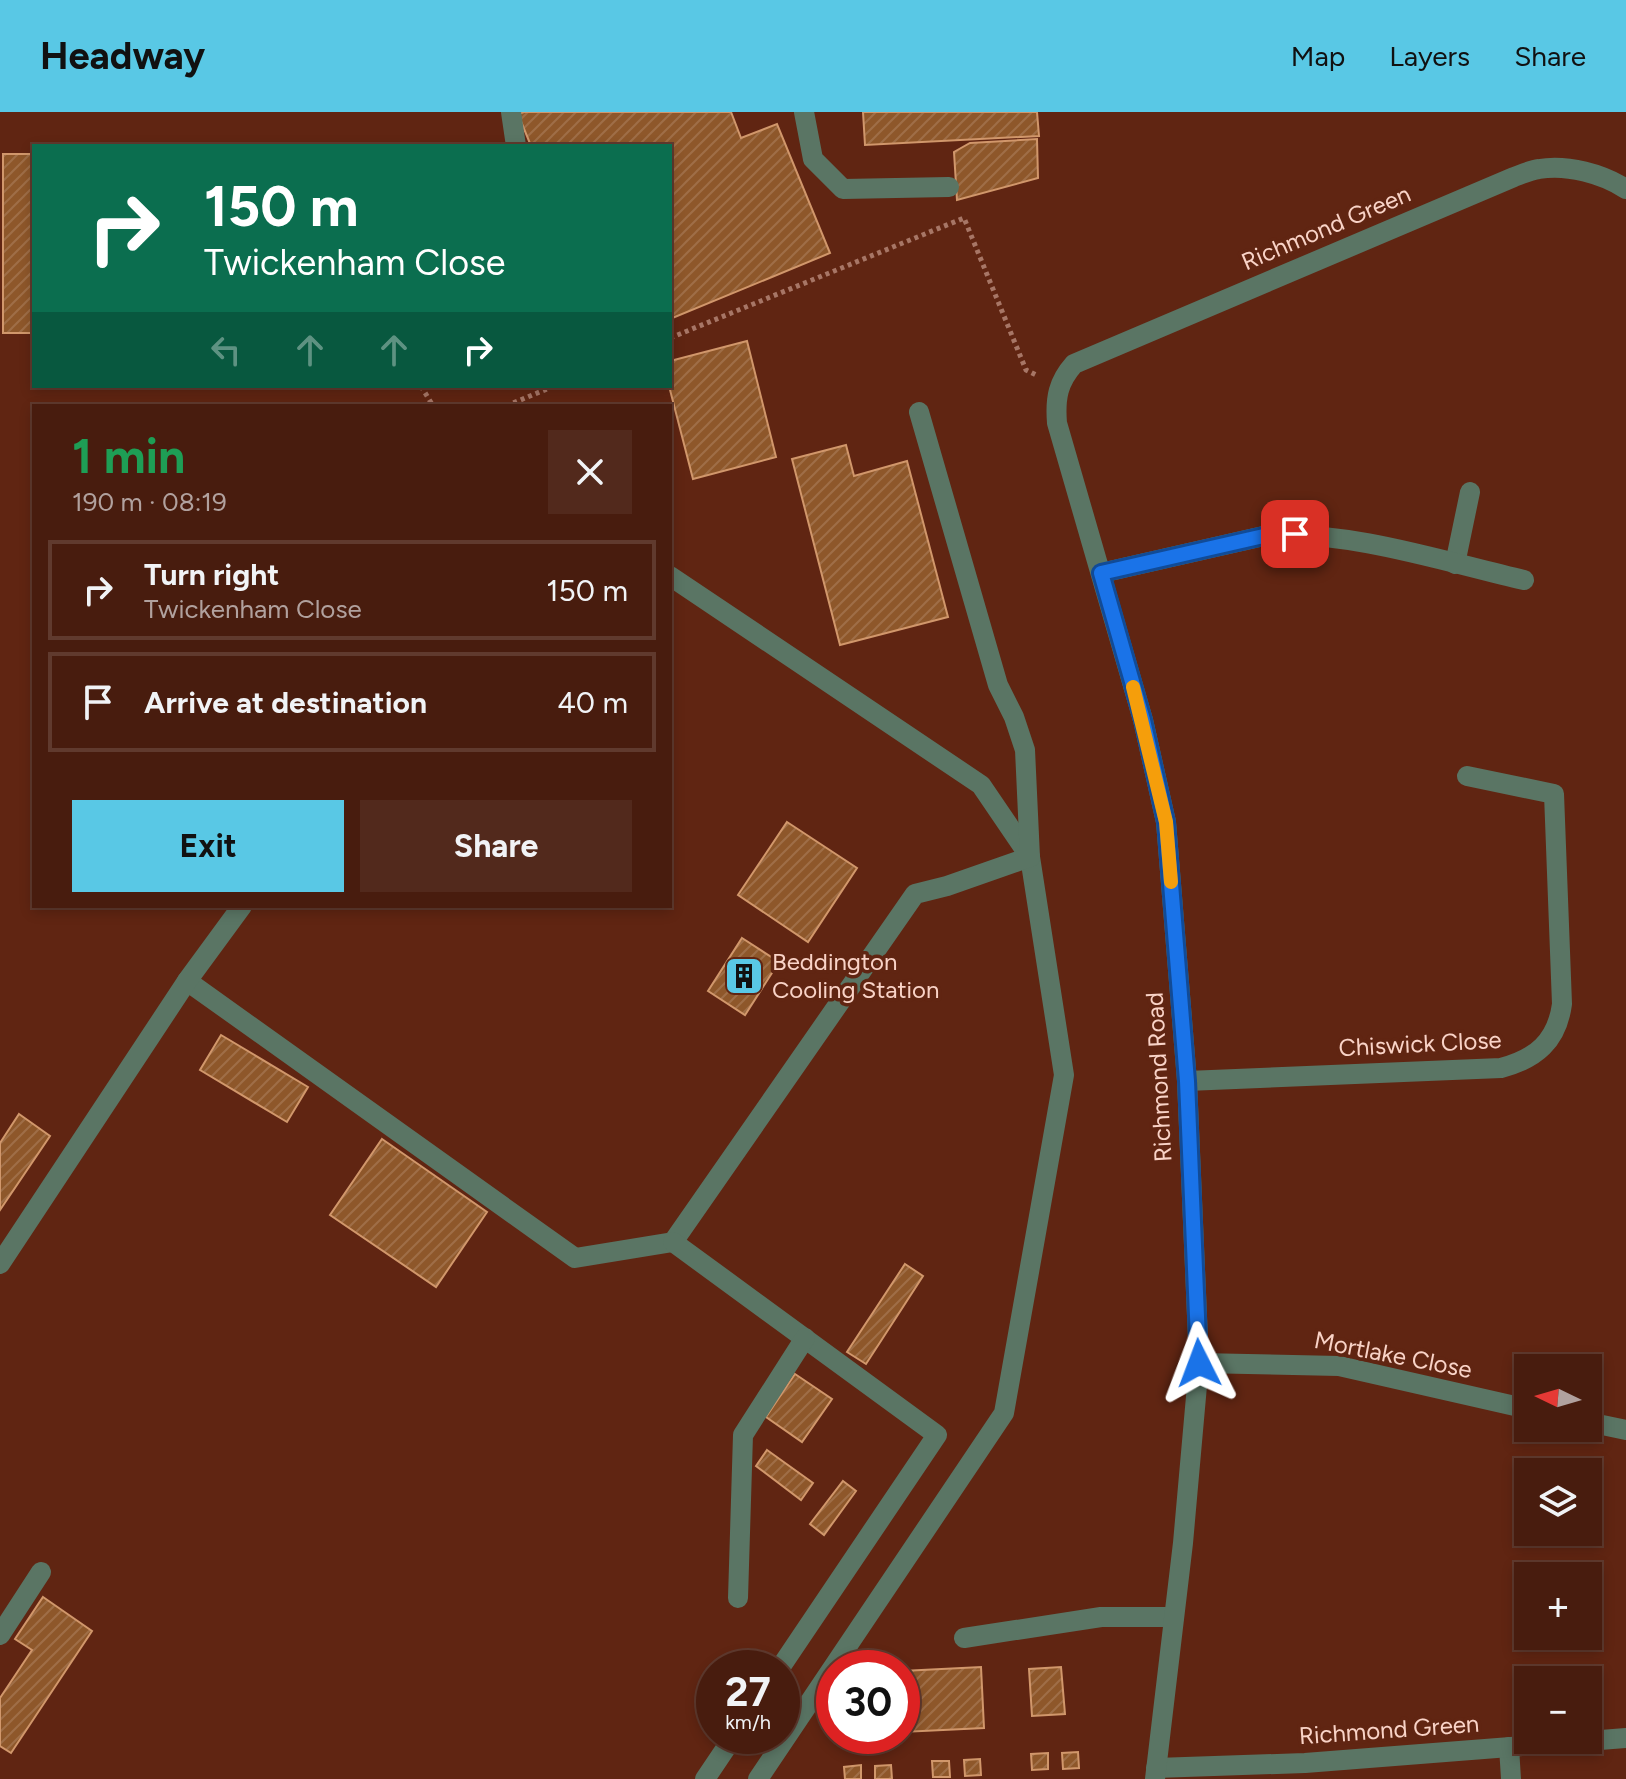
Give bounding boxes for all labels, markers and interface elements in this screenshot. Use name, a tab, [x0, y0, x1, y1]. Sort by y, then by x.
text: Headway	[40, 33, 205, 79]
text: Map	[1291, 39, 1345, 73]
text: Layers	[1389, 39, 1470, 73]
text: Share	[1514, 39, 1586, 73]
text: 150 m	[204, 173, 359, 240]
icon: right	[72, 176, 176, 280]
street label: Richmond Green	[1237, 179, 1415, 276]
text: Twickenham Close	[204, 241, 505, 284]
icon: left	[204, 328, 248, 372]
icon: ahead	[288, 328, 332, 372]
icon: ahead	[372, 328, 416, 372]
icon: right	[456, 328, 500, 372]
text: 1 min	[72, 427, 185, 485]
button: close	[548, 430, 632, 514]
text: 190 m · 08:19	[72, 486, 227, 518]
pin	[1261, 500, 1329, 568]
icon: arrive	[1273, 512, 1317, 556]
text: Turn right	[144, 556, 279, 593]
icon: right	[76, 568, 120, 612]
text: 150 m	[546, 572, 628, 609]
text: Twickenham Close	[144, 593, 362, 625]
icon: arrive	[76, 680, 120, 724]
text: Arrive at destination	[144, 684, 427, 721]
text: 40 m	[557, 684, 628, 721]
button: Exit	[72, 800, 344, 892]
button: Share	[360, 800, 632, 892]
place label: Beddington Cooling Station	[772, 947, 939, 1004]
building icon: Beddington Cooling Station	[723, 955, 765, 997]
street label: Richmond Road	[1140, 991, 1177, 1163]
street label: Chiswick Close	[1338, 1025, 1502, 1062]
position arrow	[1157, 1321, 1241, 1405]
street label: Mortlake Close	[1312, 1325, 1474, 1384]
north arrow	[1514, 1354, 1602, 1442]
map controls	[1514, 1354, 1602, 1754]
button: layers	[1514, 1458, 1602, 1546]
button: +	[1514, 1562, 1602, 1650]
speed limit sign: 30	[816, 1650, 920, 1754]
button: −	[1514, 1666, 1602, 1754]
text: 27	[725, 1668, 771, 1716]
street label: Richmond Green	[1298, 1709, 1480, 1750]
text: km/h	[725, 1710, 771, 1734]

